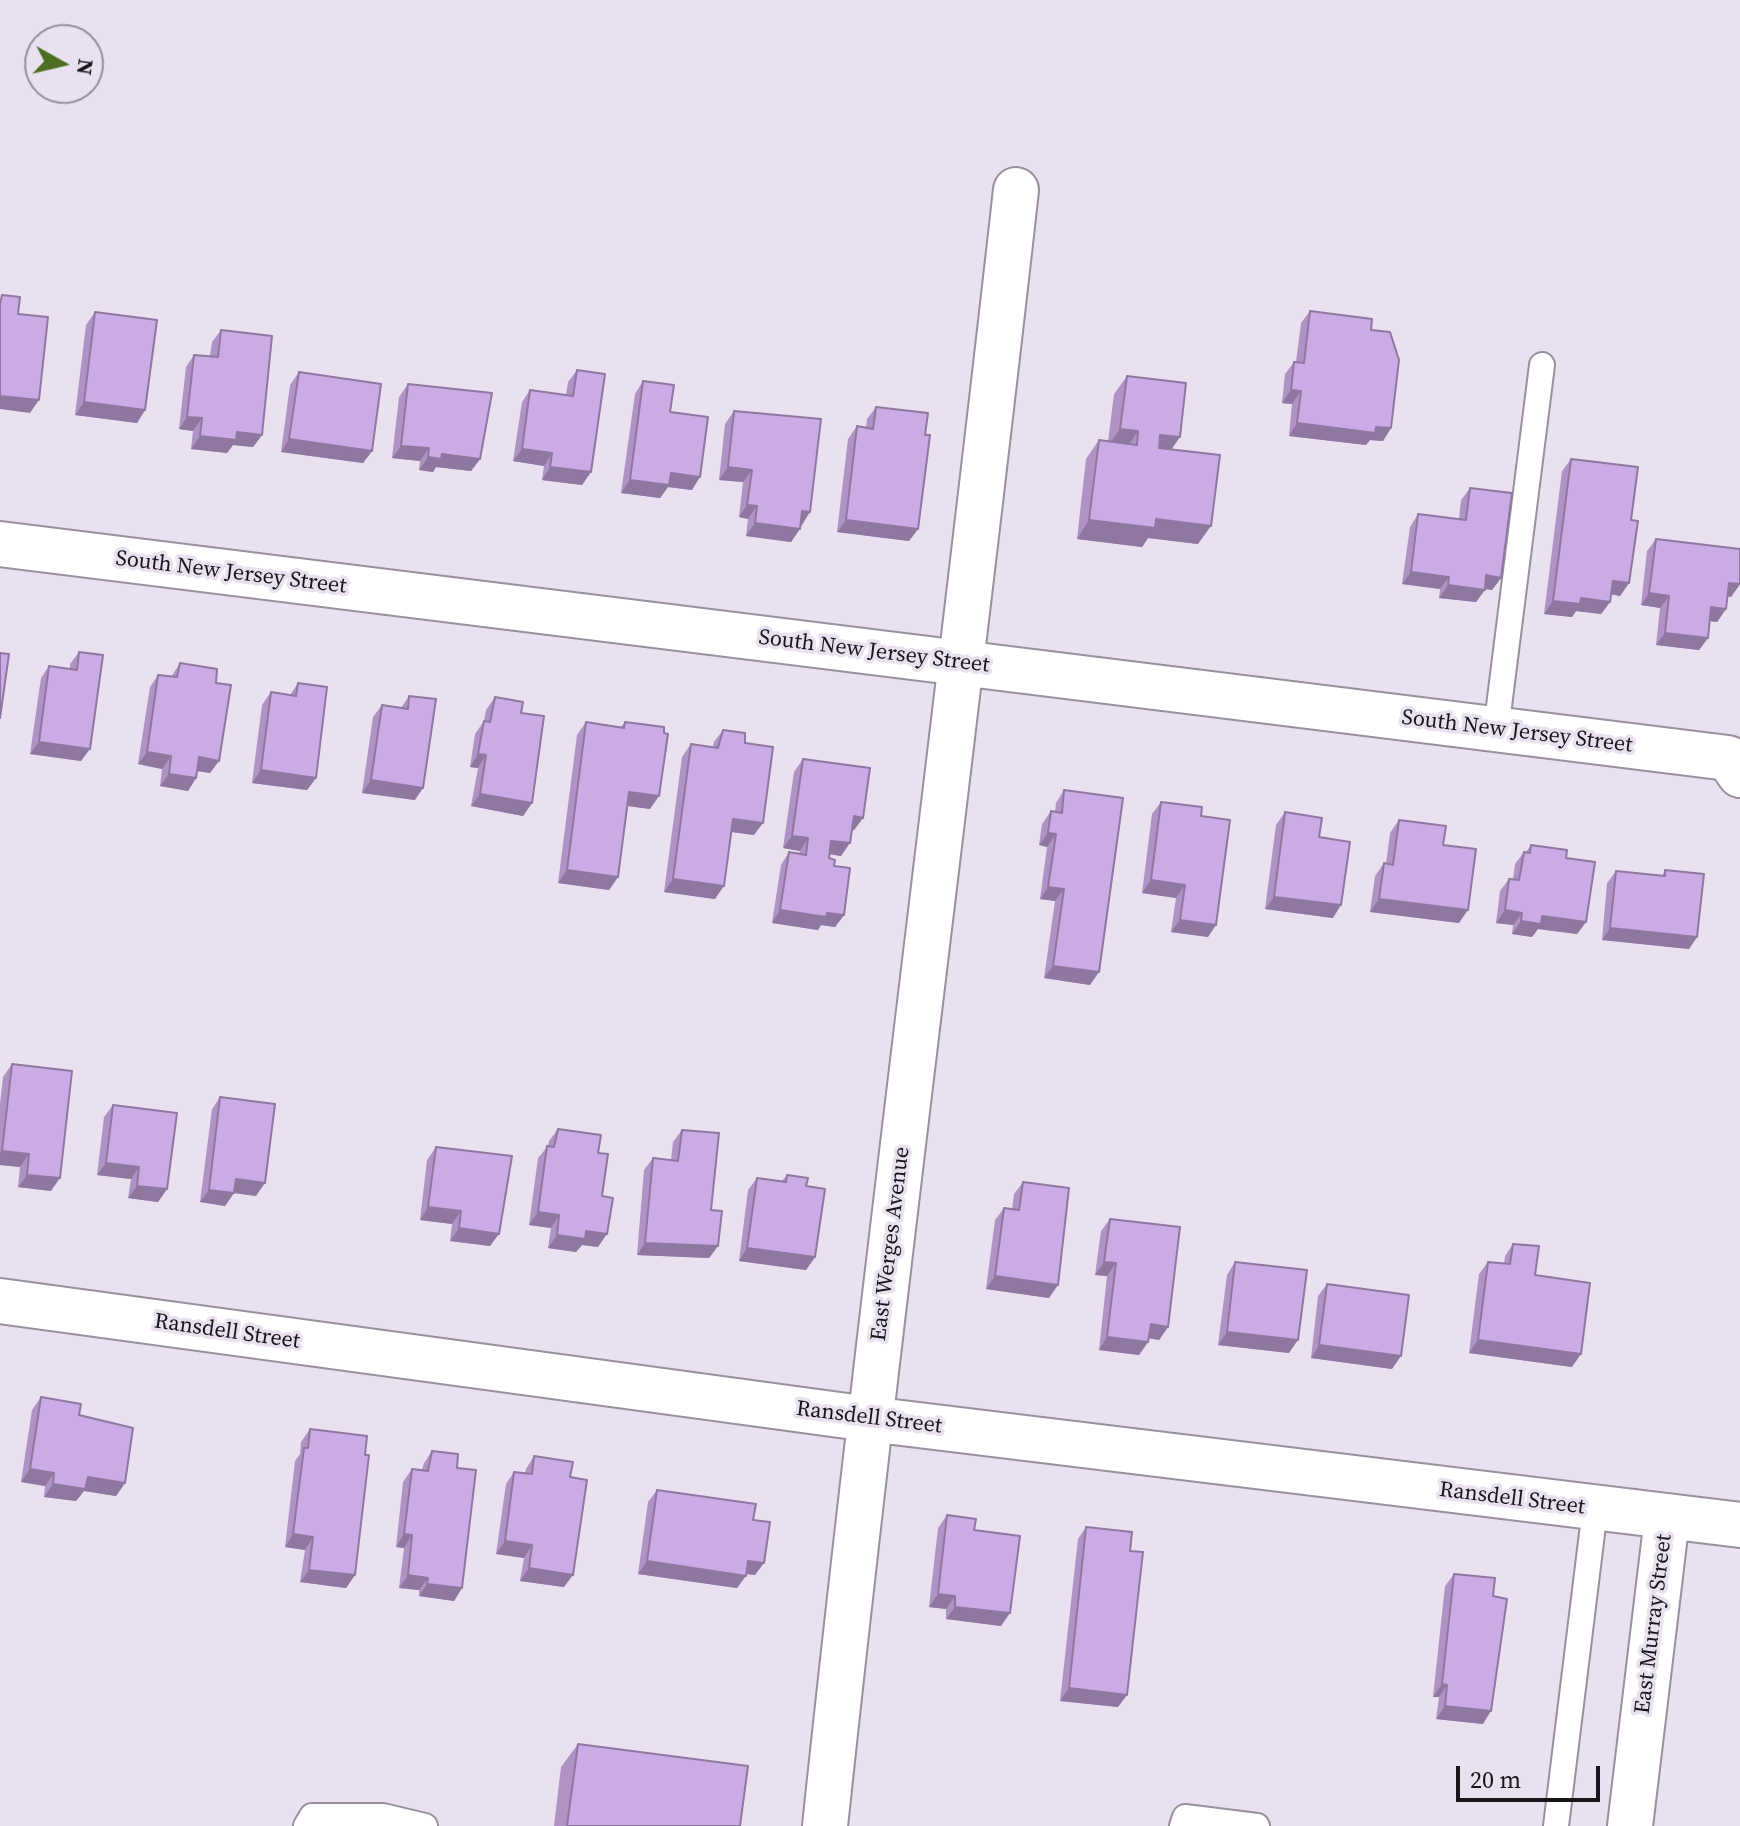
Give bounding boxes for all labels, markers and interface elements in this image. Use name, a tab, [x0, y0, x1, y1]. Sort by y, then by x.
north arrow	[24, 24, 104, 104]
text: N	[70, 57, 102, 77]
street label: South New Jersey Street	[114, 546, 348, 600]
street label: South New Jersey Street	[757, 625, 991, 679]
street label: South New Jersey Street	[1400, 705, 1634, 759]
street label: East Werges Avenue	[866, 1145, 916, 1343]
street label: Ransdell Street	[152, 1309, 302, 1355]
street label: Ransdell Street	[795, 1396, 943, 1440]
street label: Ransdell Street	[1438, 1477, 1586, 1521]
street label: East Murray Street	[1630, 1533, 1678, 1715]
scale bar	[1460, 1750, 1604, 1800]
text: 20 m	[1470, 1763, 1521, 1796]

